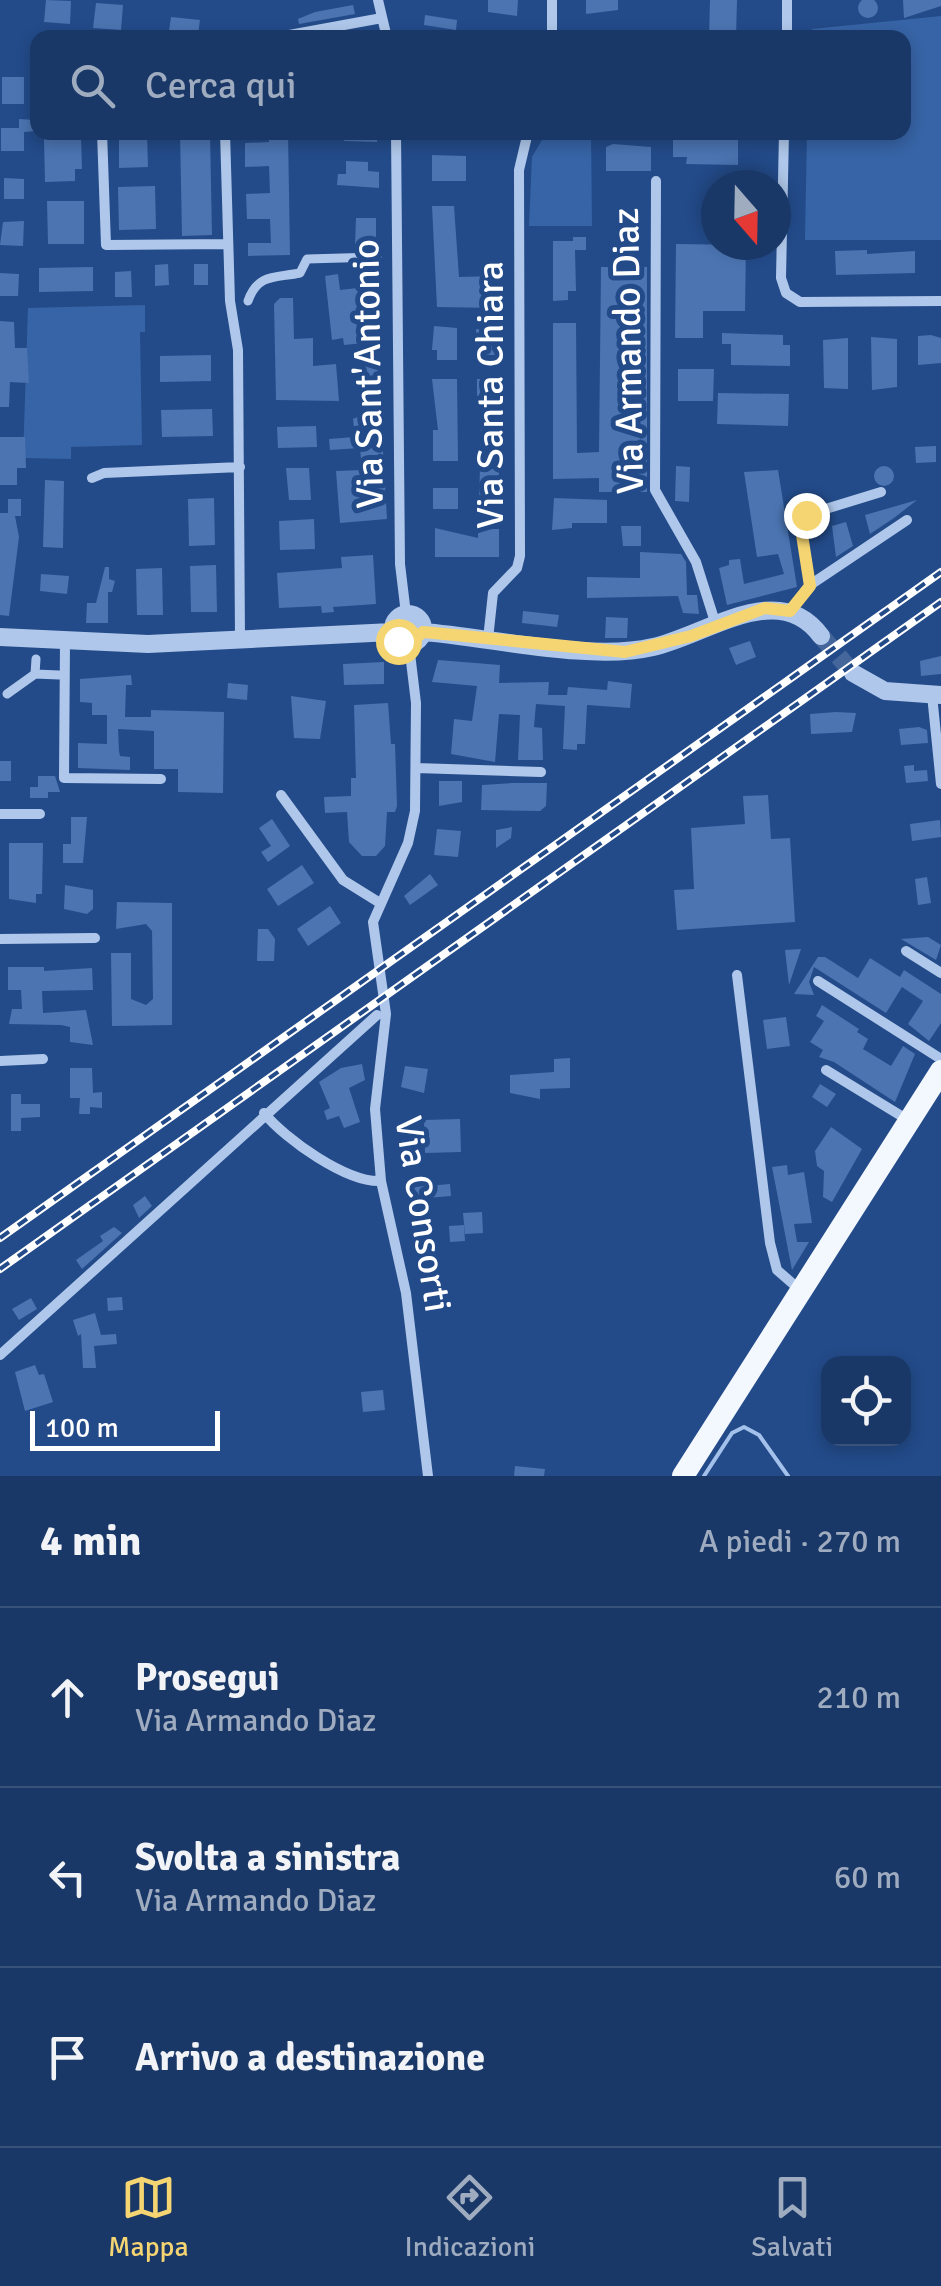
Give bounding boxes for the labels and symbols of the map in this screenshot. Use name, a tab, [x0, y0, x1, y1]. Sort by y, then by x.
north arrow	[701, 170, 791, 260]
street label: Via Armando Diaz	[602, 207, 654, 495]
street label: Via Sant'Antonio	[342, 239, 394, 509]
street label: Via Santa Chiara	[467, 261, 514, 529]
route end	[784, 493, 830, 539]
route start	[376, 619, 422, 665]
street label: Via Consorti	[384, 1113, 462, 1315]
scale bar	[30, 1406, 220, 1450]

